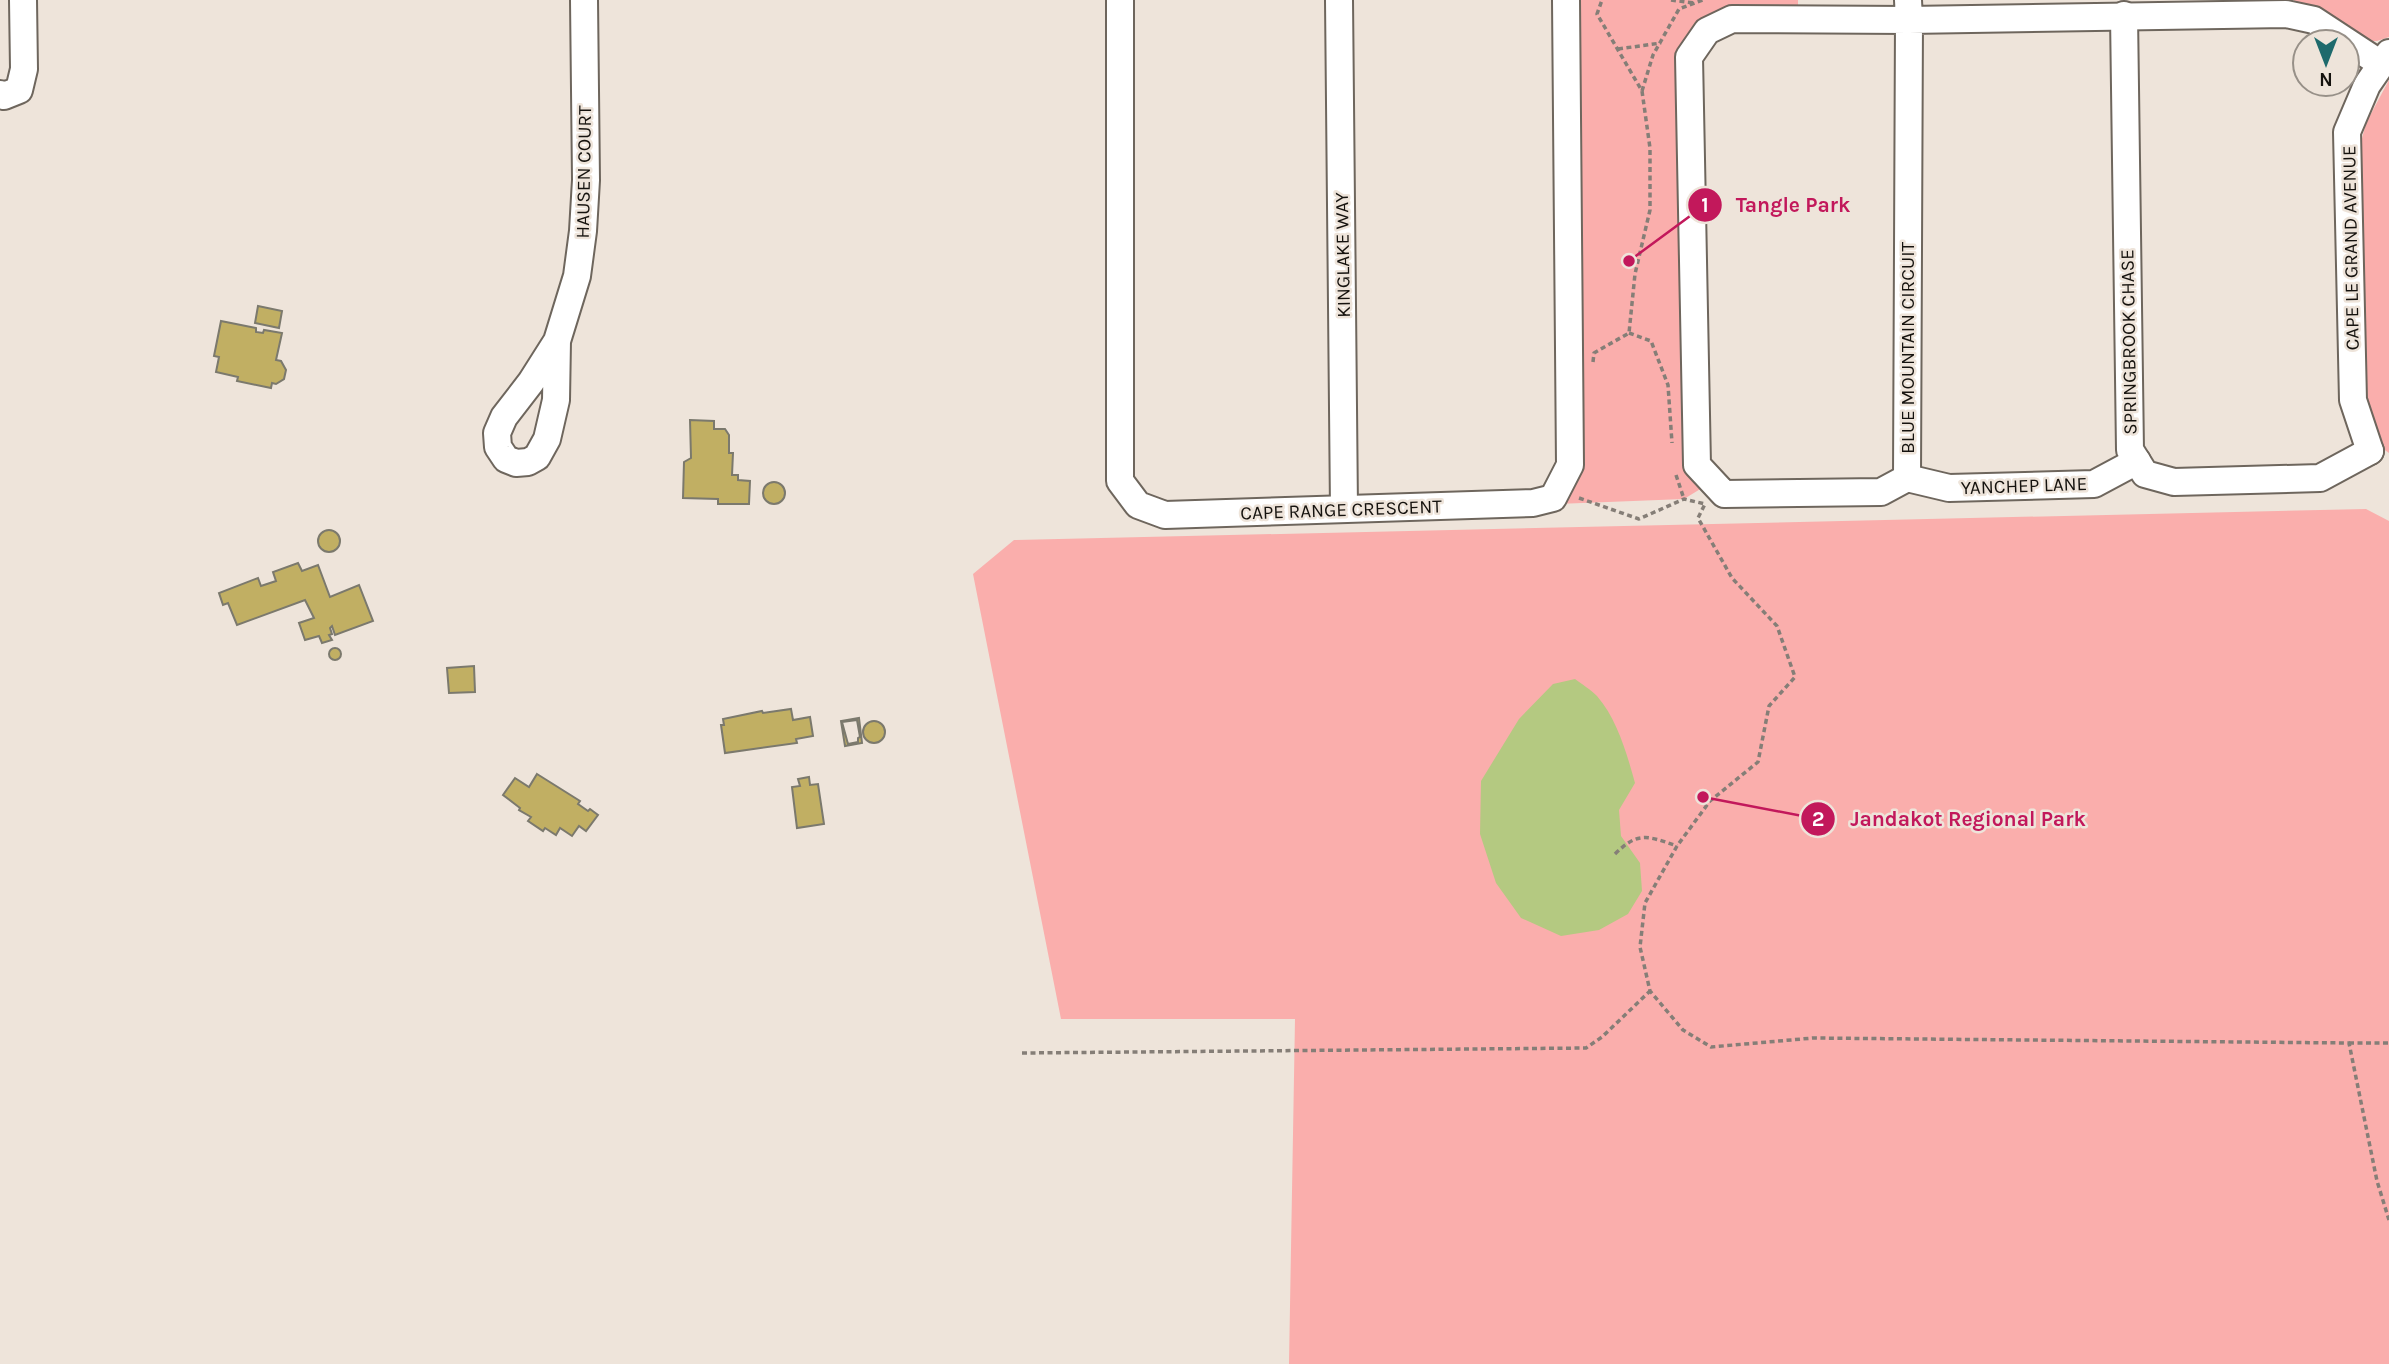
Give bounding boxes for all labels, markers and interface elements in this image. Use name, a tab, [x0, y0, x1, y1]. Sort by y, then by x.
north arrow	[2291, 28, 2361, 98]
text: N	[2319, 68, 2333, 90]
street label: HAUSEN COURT	[572, 105, 596, 239]
street label: CAPE LE GRAND AVENUE	[2338, 145, 2364, 351]
callout: Tangle Park	[1687, 184, 1865, 226]
street label: KINGLAKE WAY	[1331, 191, 1355, 318]
text: 1	[1701, 193, 1709, 217]
text: Tangle Park	[1736, 193, 1851, 217]
street label: BLUE MOUNTAIN CIRCUIT	[1897, 242, 1919, 454]
street label: SPRINGBROOK CHASE	[2116, 249, 2142, 435]
street label: YANCHEP LANE	[1960, 473, 2088, 499]
street label: CAPE RANGE CRESCENT	[1240, 495, 1443, 525]
callout: Jandakot Regional Park	[1801, 798, 2100, 840]
text: 2	[1812, 807, 1824, 831]
text: Jandakot Regional Park	[1850, 807, 2086, 831]

